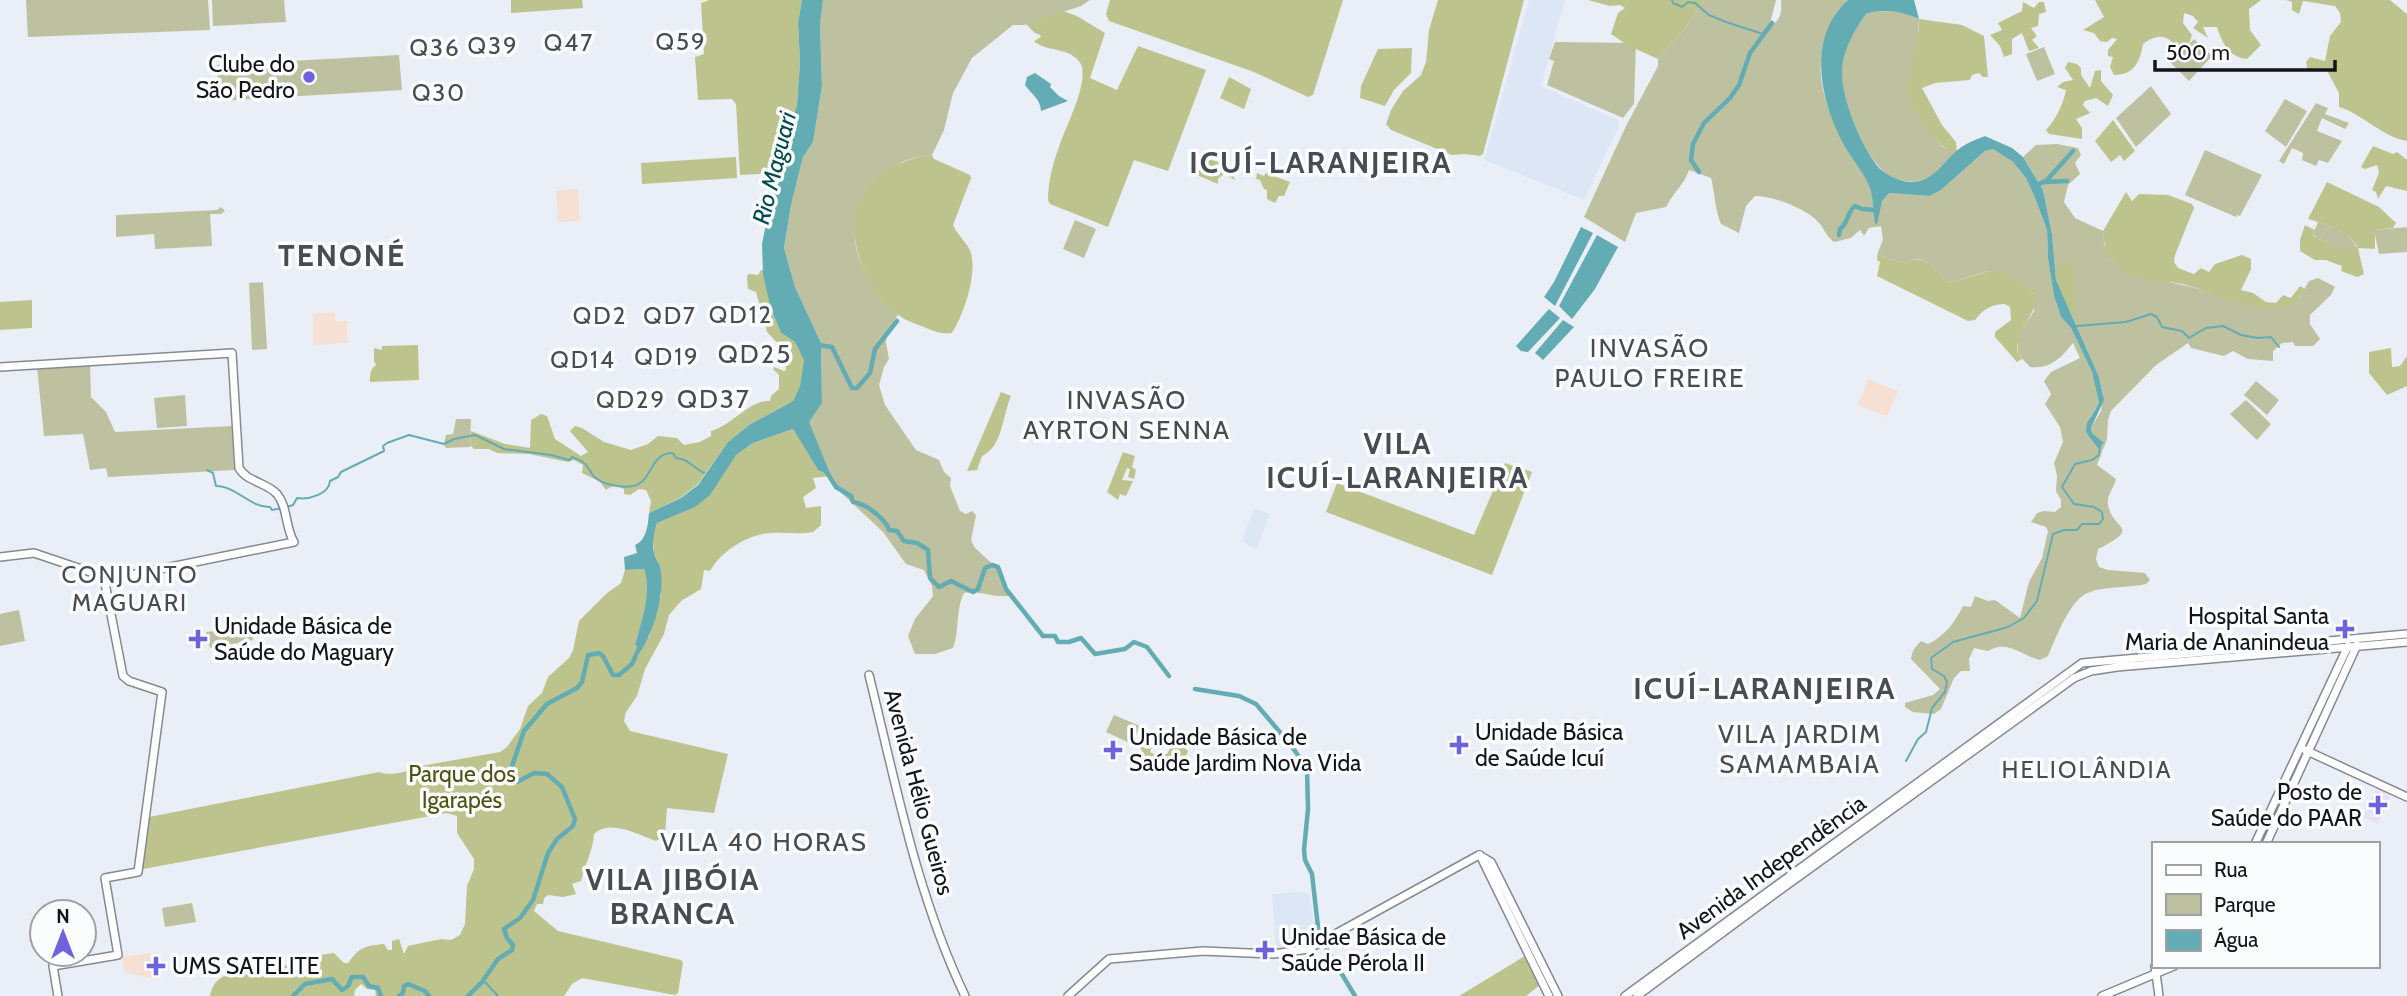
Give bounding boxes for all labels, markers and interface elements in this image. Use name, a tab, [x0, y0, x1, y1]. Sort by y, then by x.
district label: Q59	[655, 27, 707, 56]
district label: Q47	[544, 28, 594, 57]
scale bar	[2155, 28, 2335, 72]
district label: Q39	[467, 31, 519, 60]
district label: Q36	[409, 33, 461, 62]
text: 500 m	[2166, 40, 2230, 65]
place label: Clube do São Pedro	[196, 50, 295, 104]
marker: Clube do São Pedro	[301, 69, 317, 85]
district label: Q30	[412, 78, 466, 107]
water label: Rio Maguari	[746, 108, 802, 227]
district label: ICUÍ-LARANJEIRA	[1189, 144, 1453, 181]
district label: TENONÉ	[278, 237, 406, 274]
district label: QD12	[709, 300, 773, 329]
district label: QD2	[573, 301, 627, 330]
district label: QD7	[643, 301, 697, 330]
district label: INVASÃO PAULO FREIRE	[1555, 332, 1745, 394]
district label: QD25	[718, 338, 792, 370]
district label: QD19	[634, 342, 700, 371]
district label: QD14	[550, 345, 616, 374]
district label: QD37	[677, 383, 751, 415]
district label: INVASÃO AYRTON SENNA	[1023, 384, 1231, 446]
district label: QD29	[596, 385, 666, 414]
district label: VILA ICUÍ-LARANJEIRA	[1266, 425, 1530, 496]
district label: CONJUNTO MAGUARI	[62, 560, 198, 617]
place label: Hospital Santa Maria de Ananindeua	[2125, 602, 2329, 656]
place label: Unidade Básica de Saúde do Maguary	[214, 612, 394, 666]
marker: Hospital Santa Maria de Ananindeua	[2335, 619, 2355, 639]
marker: Unidade Básica de Saúde do Maguary	[188, 629, 208, 649]
district label: ICUÍ-LARANJEIRA	[1633, 670, 1897, 707]
street label: Avenida Hélio Gueiros	[878, 686, 960, 898]
place label: Unidade Básica de Saúde Icuí	[1475, 718, 1623, 772]
district label: VILA JARDIM SAMAMBAIA	[1718, 718, 1882, 780]
place label: Unidade Básica de Saúde Jardim Nova Vida	[1129, 723, 1361, 777]
marker: Unidade Básica de Saúde Icuí	[1449, 735, 1469, 755]
marker: Unidade Básica de Saúde Jardim Nova Vida	[1103, 740, 1123, 760]
district label: HELIOLÂNDIA	[2002, 755, 2172, 784]
park label: Parque dos Igarapés	[408, 760, 516, 814]
place label: Posto de Saúde do PAAR	[2211, 778, 2362, 832]
street label: Avenida Independência	[1671, 789, 1871, 945]
marker: Posto de Saúde do PAAR	[2368, 795, 2388, 815]
district label: VILA 40 HORAS	[660, 826, 868, 858]
legend	[2152, 842, 2379, 968]
text: Rua	[2214, 857, 2248, 882]
district label: VILA JIBÓIA BRANCA	[585, 861, 761, 932]
text: Parque	[2214, 892, 2276, 917]
north arrow	[28, 898, 98, 968]
text: N	[56, 905, 70, 928]
place label: Unidae Básica de Saúde Pérola II	[1281, 923, 1446, 977]
text: Água	[2214, 927, 2258, 952]
marker: Unidae Básica de Saúde Pérola II	[1255, 940, 1275, 960]
place label: UMS SATELITE	[172, 952, 320, 980]
marker: UMS SATELITE	[146, 956, 166, 976]

